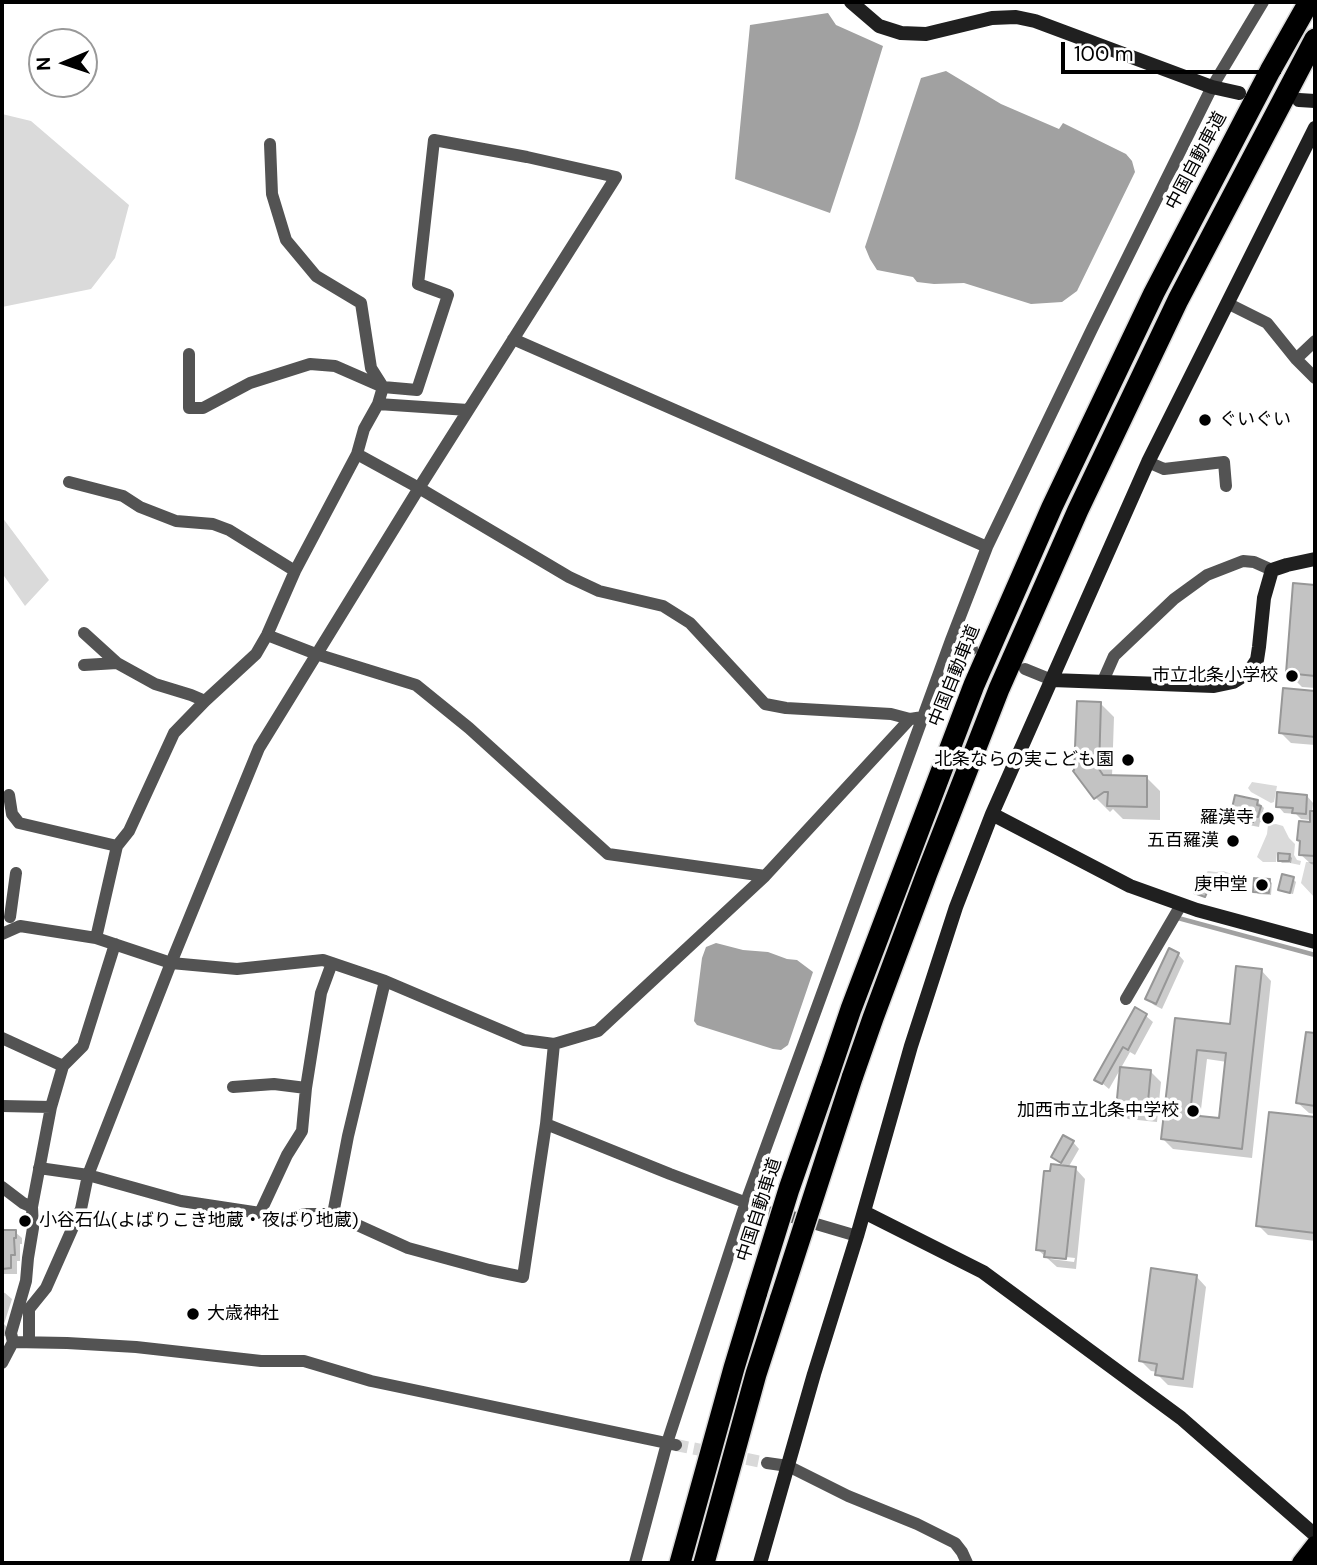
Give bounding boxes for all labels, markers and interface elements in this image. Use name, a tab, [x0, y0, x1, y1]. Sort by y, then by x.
north arrow	[28, 28, 98, 98]
scale bar	[1065, 28, 1286, 72]
text: 100 m	[1074, 40, 1134, 68]
text: N	[31, 56, 56, 71]
street label: 中国自動車道	[1162, 108, 1232, 214]
place label: ぐいぐい	[1219, 409, 1291, 431]
marker: ぐいぐい	[1197, 412, 1213, 428]
street label: 中国自動車道	[925, 622, 985, 730]
place label: 市立北条小学校	[1152, 665, 1278, 687]
marker: 市立北条小学校	[1284, 668, 1300, 684]
place label: 北条ならの実こども園	[934, 749, 1114, 771]
marker: 北条ならの実こども園	[1120, 752, 1136, 768]
place label: 羅漢寺	[1200, 807, 1254, 829]
marker: 羅漢寺	[1260, 810, 1276, 826]
place label: 五百羅漢	[1147, 830, 1219, 852]
marker: 五百羅漢	[1225, 833, 1241, 849]
place label: 庚申堂	[1194, 874, 1248, 896]
marker: 庚申堂	[1254, 877, 1270, 893]
place label: 加西市立北条中学校	[1017, 1100, 1179, 1122]
marker: 加西市立北条中学校	[1185, 1103, 1201, 1119]
street label: 中国自動車道	[733, 1155, 787, 1265]
place label: 小谷石仏(よばりこき地蔵・夜ばり地蔵)	[39, 1210, 358, 1232]
marker: 小谷石仏(よばりこき地蔵・夜ばり地蔵)	[17, 1213, 33, 1229]
place label: 大歳神社	[207, 1303, 279, 1325]
marker: 大歳神社	[185, 1306, 201, 1322]

